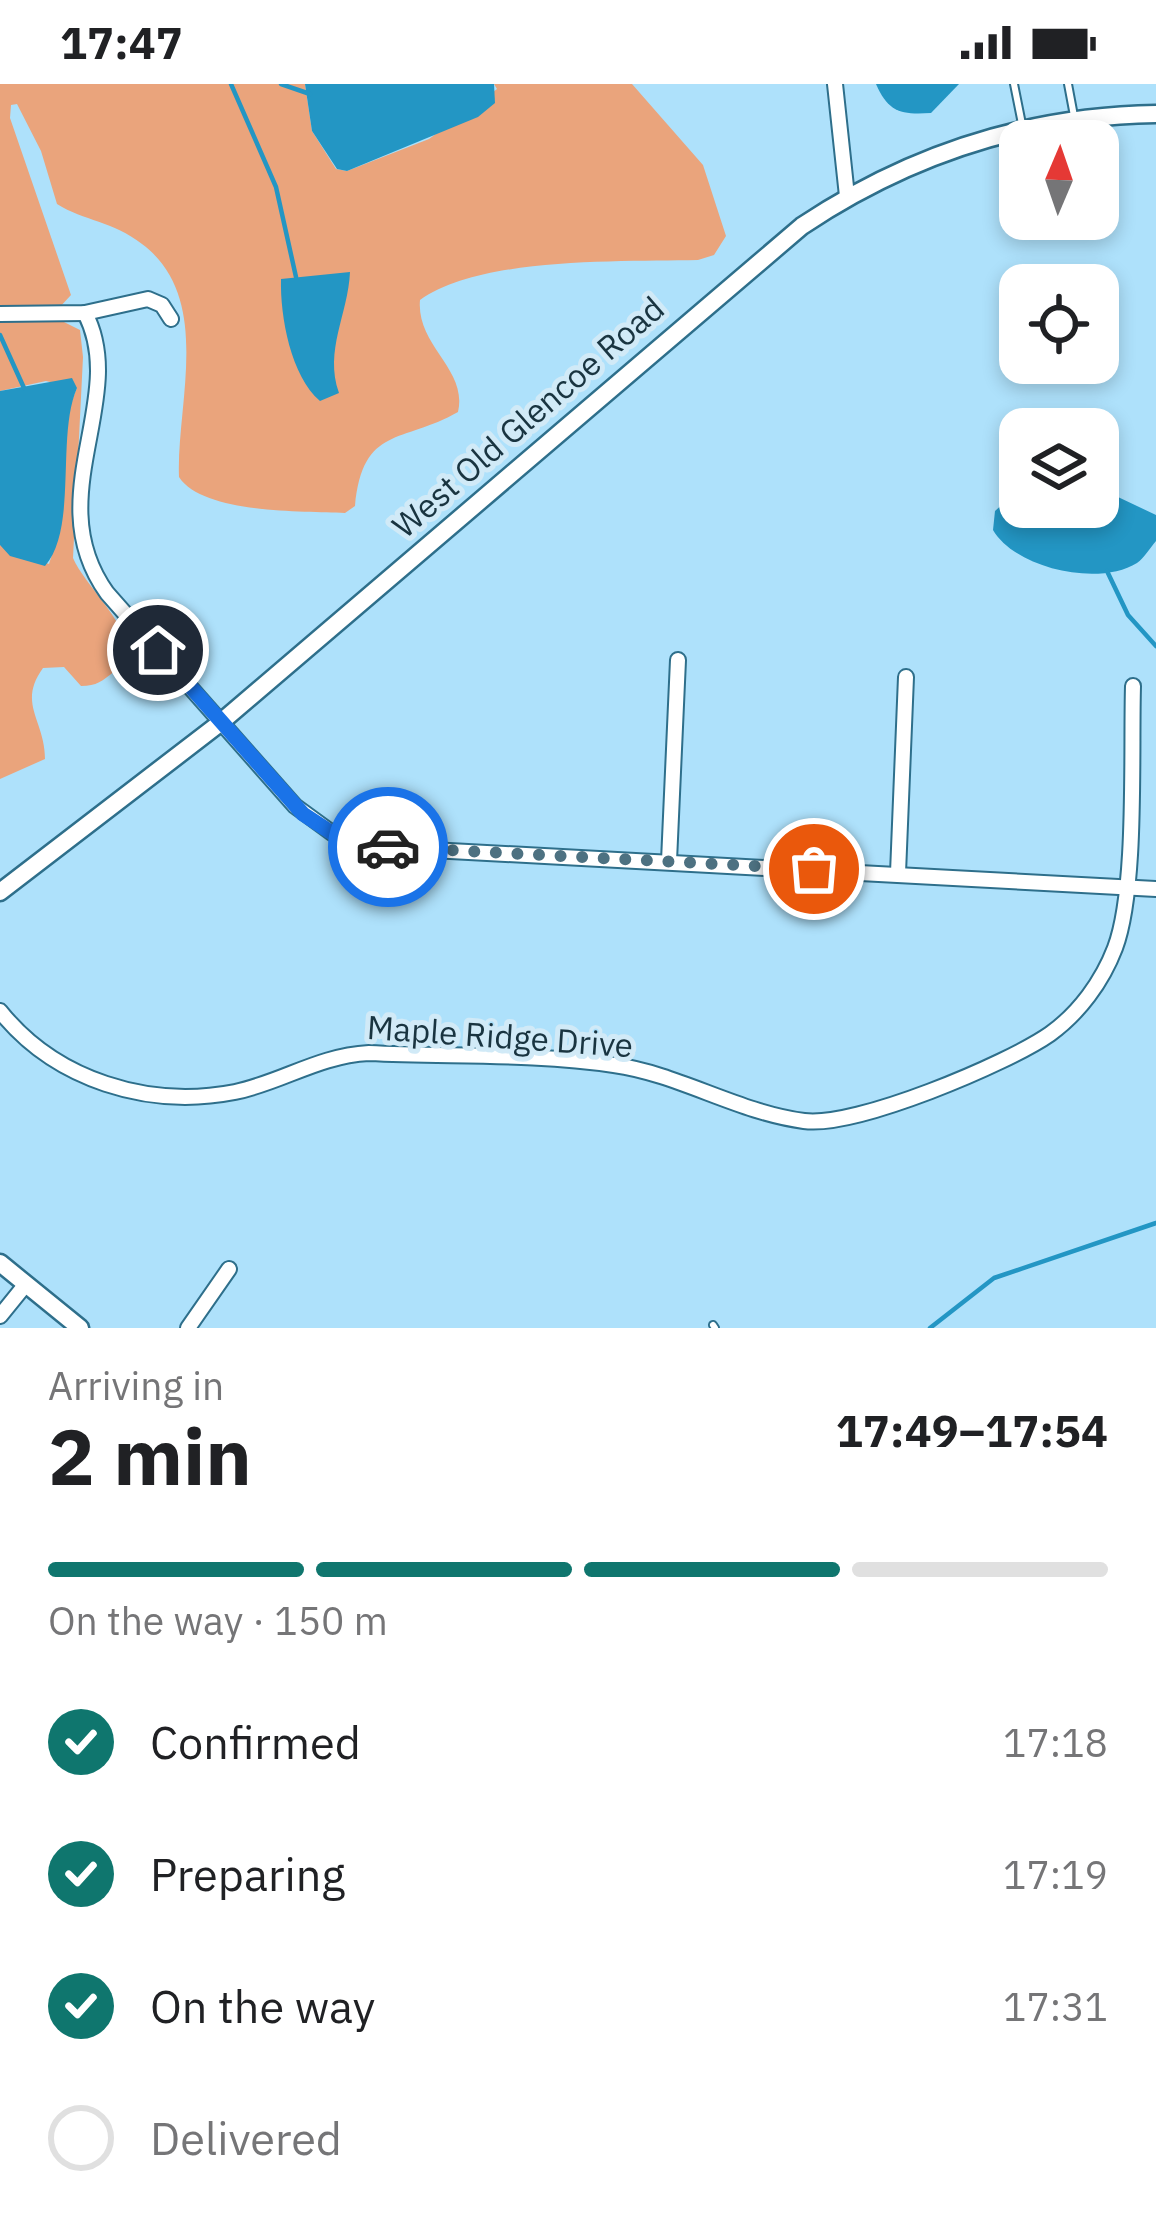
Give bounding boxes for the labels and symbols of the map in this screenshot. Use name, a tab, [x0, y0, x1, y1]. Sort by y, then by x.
north arrow	[999, 120, 1119, 240]
street label: West Old Glencoe Road	[383, 287, 673, 547]
pin	[107, 599, 209, 701]
courier	[328, 787, 448, 907]
pin	[763, 818, 865, 920]
street label: Maple Ridge Drive	[366, 1005, 635, 1066]

